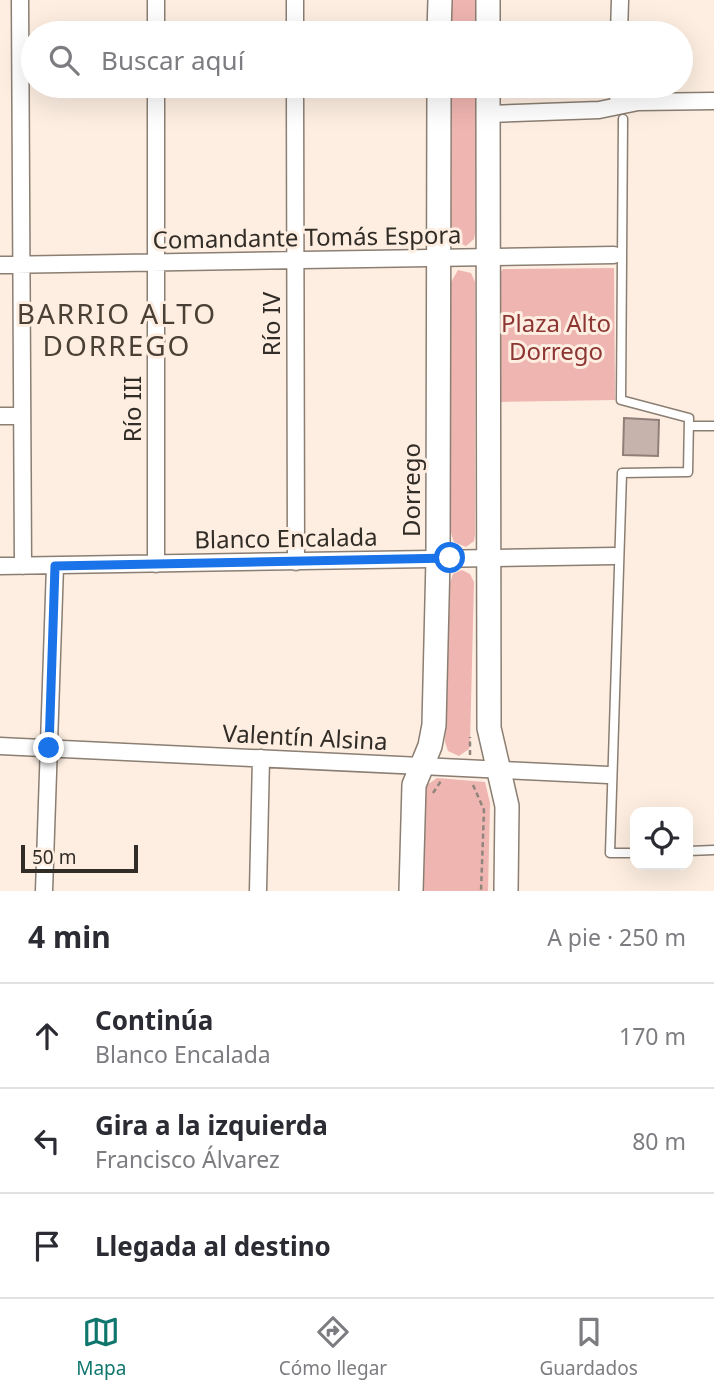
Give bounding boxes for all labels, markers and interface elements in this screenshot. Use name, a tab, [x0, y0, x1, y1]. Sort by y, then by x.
search box	[21, 21, 693, 98]
icon: search	[45, 41, 83, 79]
text: Buscar aquí	[101, 42, 244, 78]
street label: Comandante Tomás Espora	[152, 217, 462, 256]
street label: Río IV	[254, 291, 287, 356]
district label: BARRIO ALTO DORREGO	[17, 294, 217, 364]
park label: Plaza Alto Dorrego	[501, 306, 611, 367]
street label: Río III	[115, 376, 148, 442]
street label: Dorrego	[394, 443, 427, 537]
street label: Blanco Encalada	[194, 519, 378, 556]
route start	[434, 542, 465, 573]
street label: Valentín Alsina	[222, 716, 389, 757]
route end	[33, 732, 64, 763]
map controls	[630, 807, 693, 870]
button: locate	[630, 807, 693, 870]
scale bar	[21, 842, 138, 874]
text: 50 m	[32, 844, 76, 870]
text: 4 min	[28, 916, 111, 957]
text: A pie · 250 m	[547, 921, 686, 953]
text: Continúa	[95, 1002, 213, 1038]
icon: ahead	[28, 1017, 66, 1055]
text: 170 m	[619, 1020, 686, 1052]
text: Blanco Encalada	[95, 1038, 271, 1070]
text: Gira a la izquierda	[95, 1107, 328, 1143]
icon: left	[28, 1122, 66, 1160]
text: 80 m	[632, 1125, 686, 1157]
text: Francisco Álvarez	[95, 1143, 280, 1175]
icon: arrive	[28, 1227, 66, 1265]
text: Llegada al destino	[95, 1228, 331, 1264]
tab: Mapa	[76, 1313, 126, 1381]
tab: Cómo llegar	[279, 1313, 387, 1381]
tab: Guardados	[539, 1313, 638, 1381]

